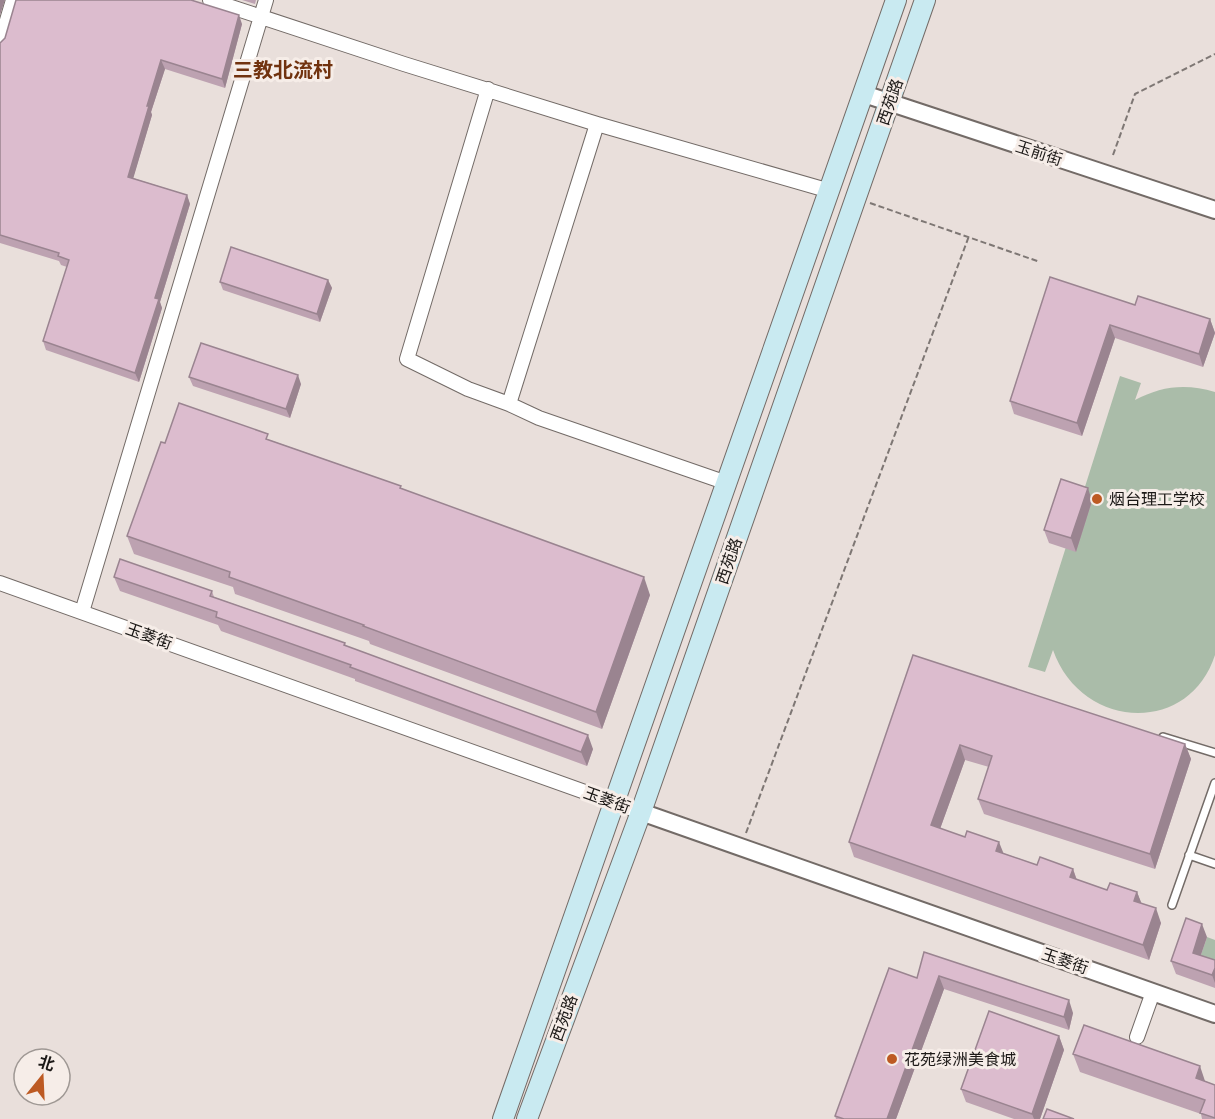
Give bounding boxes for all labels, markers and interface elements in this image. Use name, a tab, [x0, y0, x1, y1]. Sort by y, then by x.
district label: 三教北流村	[233, 58, 333, 82]
street label: 西苑路	[873, 76, 907, 128]
street label: 玉前街	[1013, 137, 1065, 169]
place label: 烟台理工学校	[1109, 490, 1205, 509]
marker: 烟台理工学校	[1090, 492, 1104, 506]
street label: 西苑路	[712, 535, 746, 587]
street label: 玉菱街	[123, 619, 175, 653]
street label: 玉菱街	[581, 783, 633, 817]
street label: 玉菱街	[1039, 944, 1091, 978]
street label: 西苑路	[547, 992, 581, 1044]
north arrow	[12, 1047, 72, 1107]
place label: 花苑绿洲美食城	[904, 1050, 1016, 1069]
text: 北	[36, 1052, 57, 1075]
marker: 花苑绿洲美食城	[885, 1052, 899, 1066]

